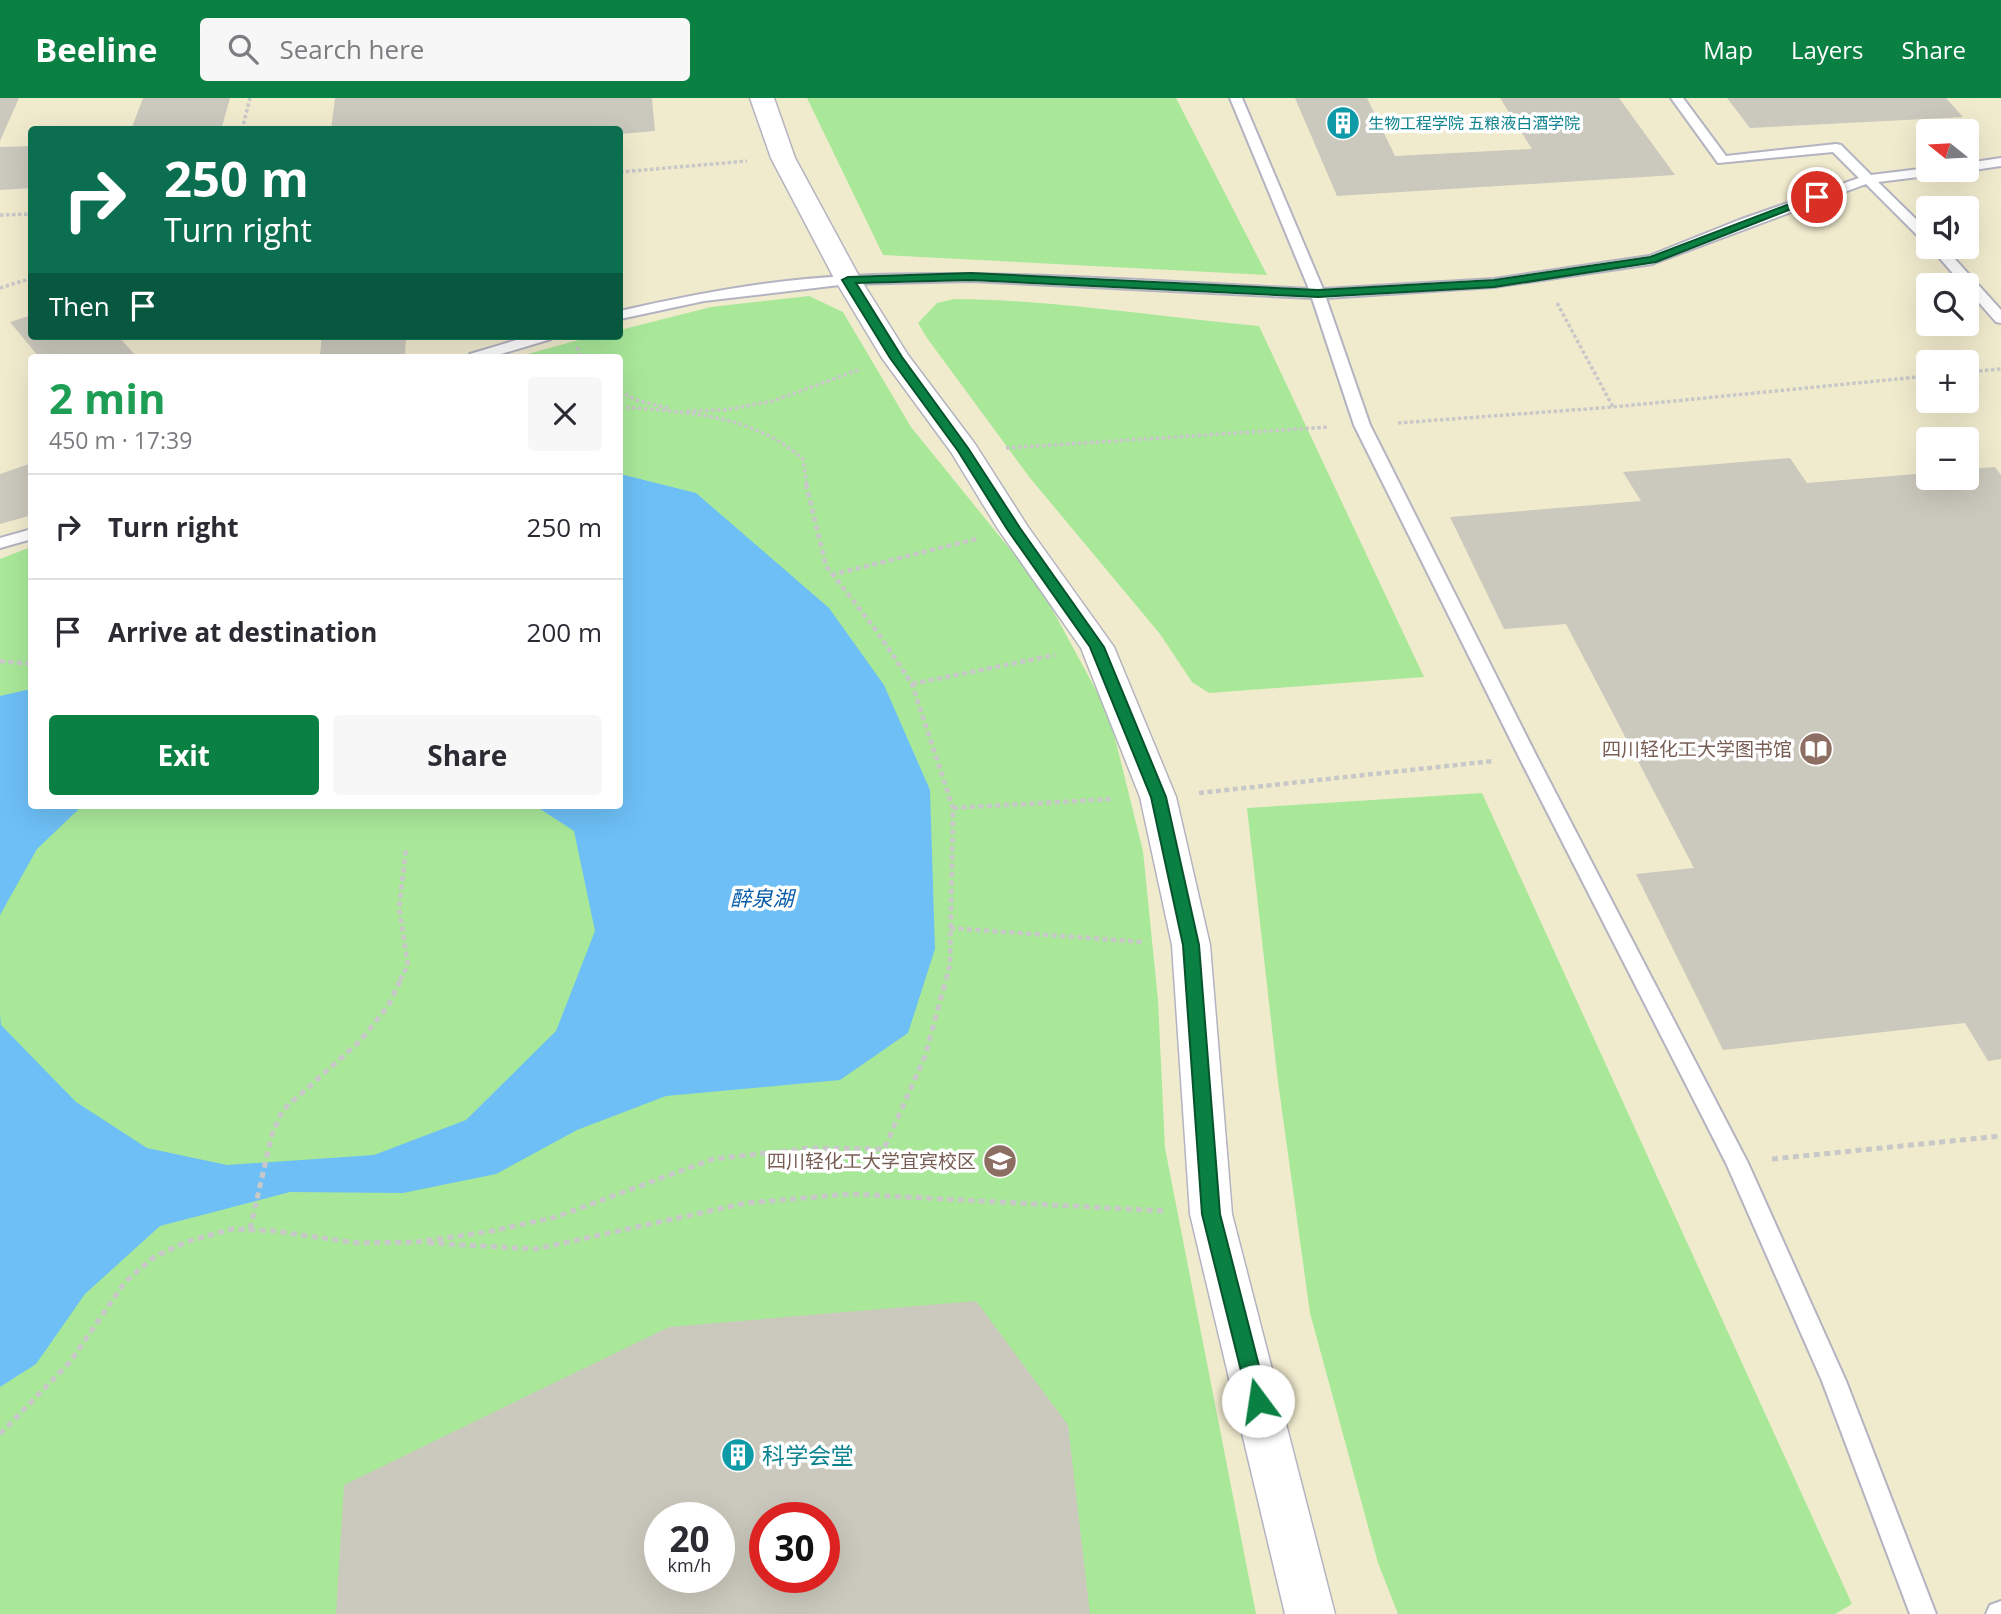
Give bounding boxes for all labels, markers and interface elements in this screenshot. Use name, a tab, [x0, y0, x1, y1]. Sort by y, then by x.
search box	[200, 18, 690, 81]
text: Beeline	[35, 27, 158, 72]
icon: search	[224, 30, 262, 68]
text: Search here	[280, 31, 424, 67]
text: Map	[1703, 33, 1753, 66]
text: Layers	[1791, 33, 1864, 66]
text: Share	[1902, 33, 1966, 66]
building icon: 生物工程学院 五粮液白酒学院	[1324, 104, 1362, 142]
place label: 生物工程学院 五粮液白酒学院	[1368, 112, 1580, 134]
north arrow	[1916, 119, 1979, 182]
map controls	[1916, 119, 1979, 490]
text: 250 m	[164, 145, 309, 211]
icon: right	[49, 154, 140, 245]
pin	[1787, 167, 1847, 227]
icon: arrive	[1798, 178, 1836, 216]
button: sound	[1916, 196, 1979, 259]
text: Turn right	[164, 208, 312, 251]
button: search	[1916, 273, 1979, 336]
icon: arrive	[124, 287, 162, 325]
text: Then	[49, 288, 110, 324]
button: +	[1916, 350, 1979, 413]
text: 2 min	[49, 369, 166, 426]
button: close	[528, 377, 602, 451]
text: 450 m · 17:39	[49, 424, 192, 456]
button: −	[1916, 427, 1979, 490]
icon: right	[49, 508, 87, 546]
text: Turn right	[108, 509, 239, 545]
text: 250 m	[527, 509, 602, 545]
icon: arrive	[49, 613, 87, 651]
text: Arrive at destination	[108, 614, 377, 650]
text: 200 m	[527, 614, 602, 650]
button: Exit	[49, 715, 319, 795]
button: Share	[333, 715, 602, 795]
library icon: 四川轻化工大学图书馆	[1797, 730, 1835, 768]
place label: 四川轻化工大学图书馆	[1602, 736, 1792, 762]
water label: 醉泉湖	[731, 884, 796, 912]
school or university icon: 四川轻化工大学宜宾校区	[981, 1142, 1019, 1180]
place label: 四川轻化工大学宜宾校区	[767, 1148, 976, 1174]
position arrow	[1221, 1364, 1295, 1438]
building icon: 科学会堂	[719, 1436, 757, 1474]
place label: 科学会堂	[762, 1439, 854, 1471]
speed limit sign: 30	[749, 1502, 840, 1593]
text: 20	[669, 1515, 710, 1562]
text: km/h	[668, 1553, 711, 1577]

